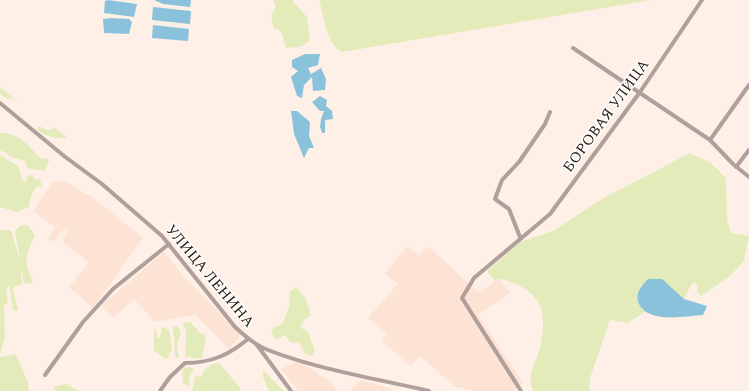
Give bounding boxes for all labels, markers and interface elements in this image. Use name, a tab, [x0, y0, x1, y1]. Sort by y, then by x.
street label: БОРОВАЯ УЛИЦА	[557, 55, 655, 177]
street label: УЛИЦА ЛЕНИНА	[160, 219, 260, 333]

